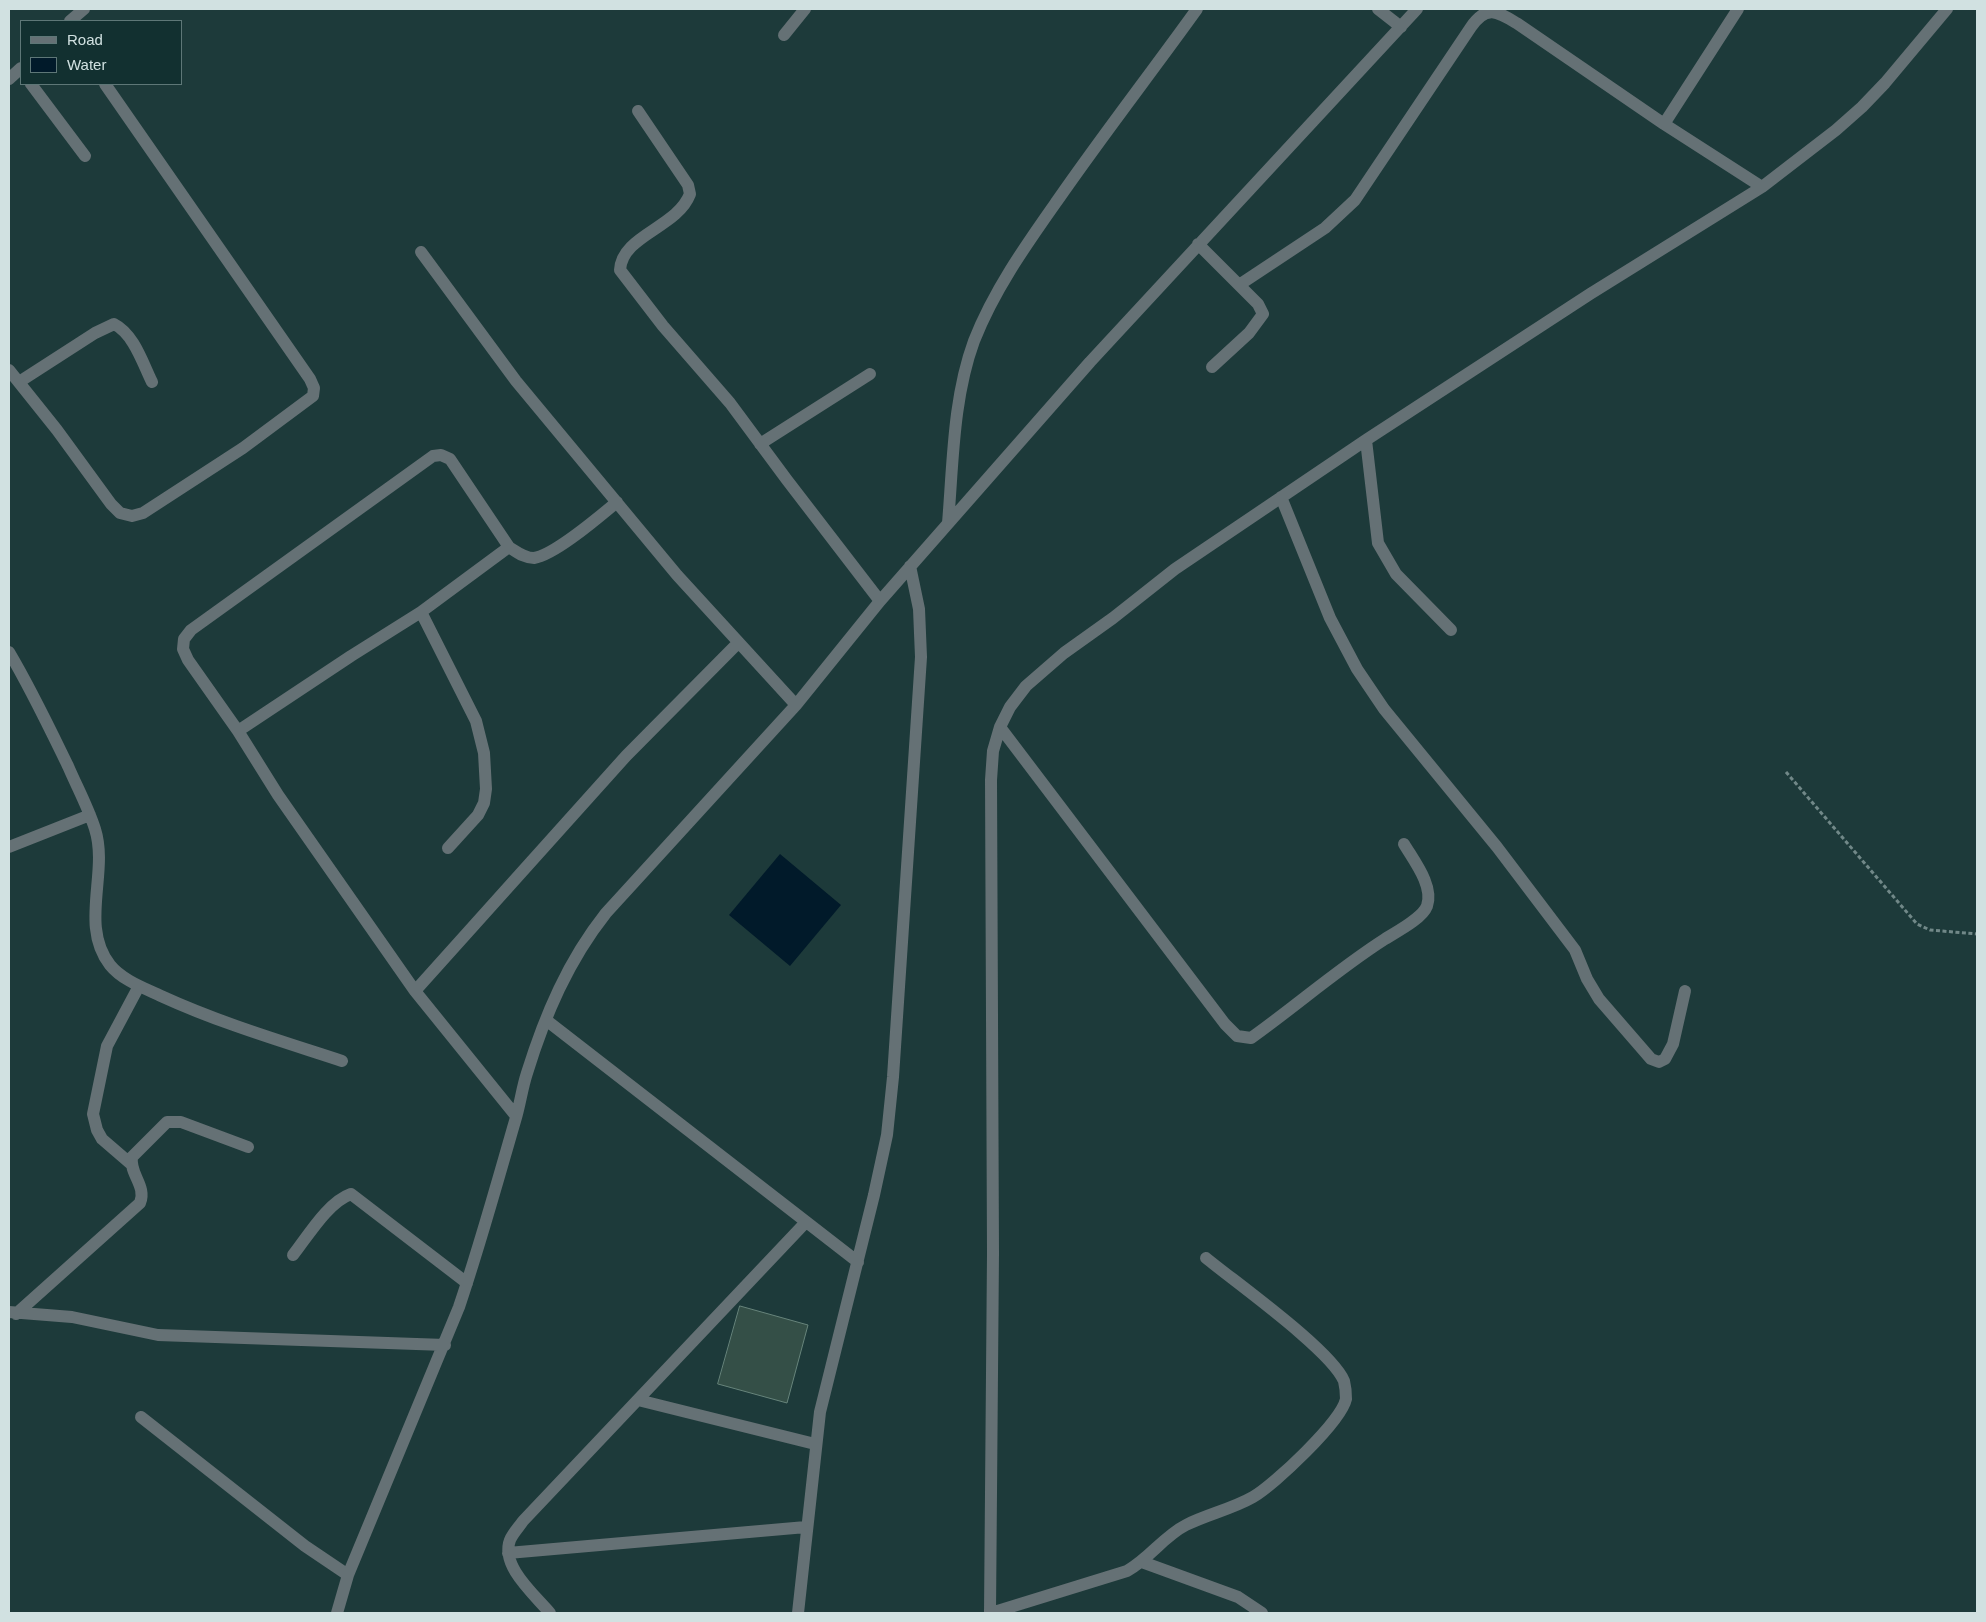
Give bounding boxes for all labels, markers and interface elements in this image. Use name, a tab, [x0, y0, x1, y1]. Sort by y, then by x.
legend	[20, 20, 182, 85]
text: Road	[67, 31, 103, 48]
text: Water	[67, 56, 106, 73]

